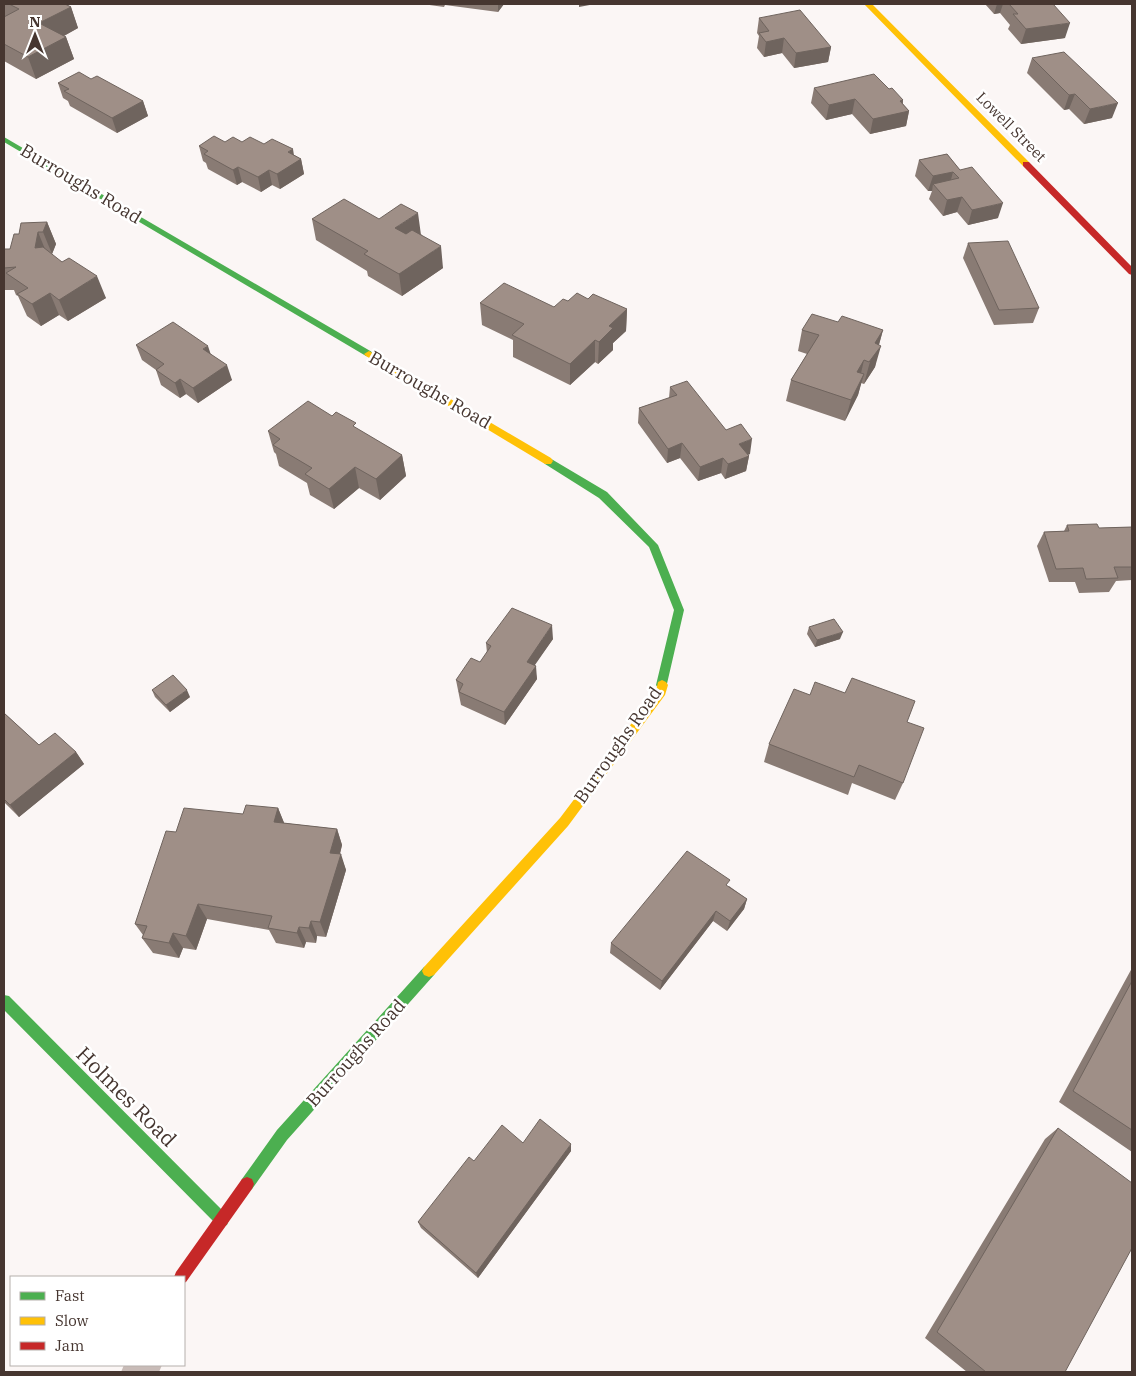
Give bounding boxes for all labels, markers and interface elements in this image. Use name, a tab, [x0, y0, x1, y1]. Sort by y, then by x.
north arrow	[10, 10, 60, 60]
text: N	[29, 13, 41, 31]
street label: Lowell Street	[972, 88, 1050, 166]
street label: Burroughs Road	[17, 138, 146, 229]
street label: Burroughs Road	[365, 345, 495, 434]
street label: Burroughs Road	[569, 682, 666, 807]
street label: Burroughs Road	[301, 994, 410, 1111]
street label: Holmes Road	[70, 1040, 183, 1153]
legend	[10, 1276, 185, 1366]
text: Fast	[55, 1286, 85, 1305]
text: Slow	[55, 1311, 89, 1330]
text: Jam	[55, 1336, 84, 1355]

